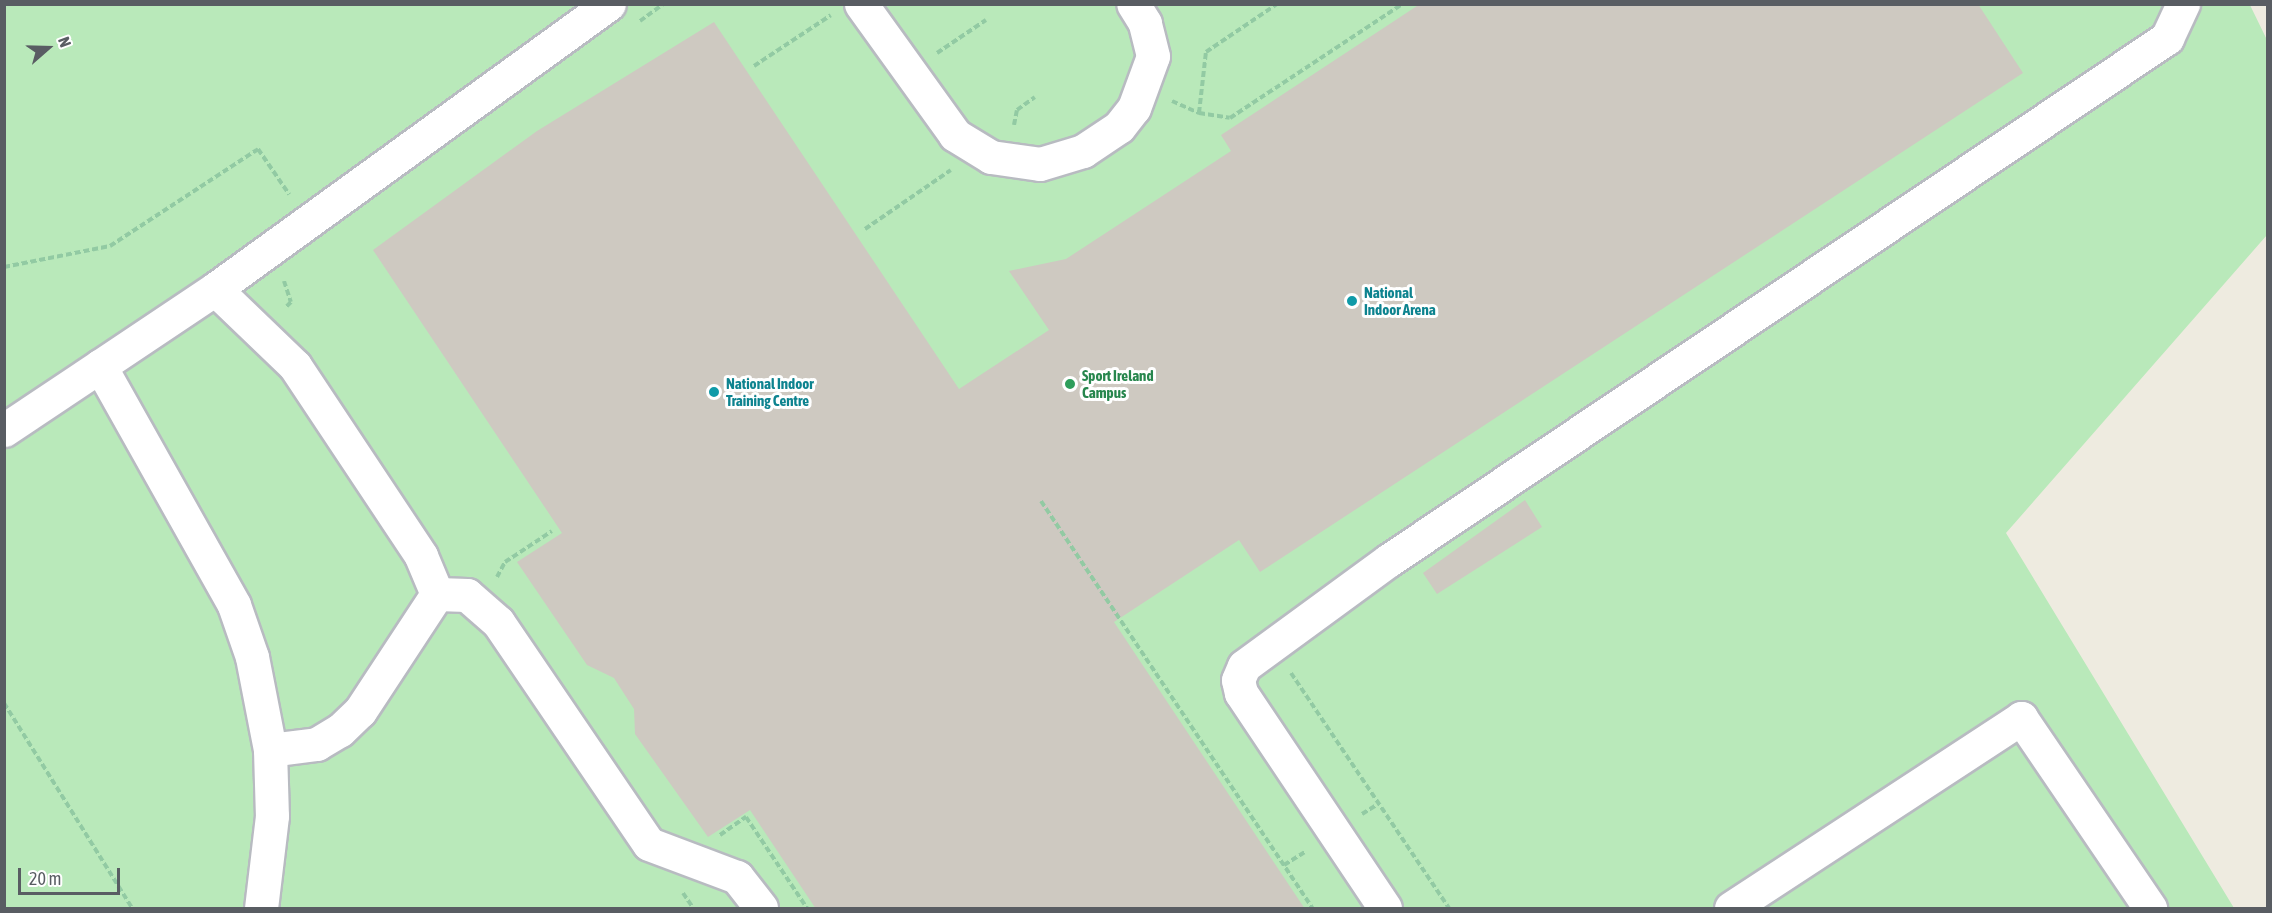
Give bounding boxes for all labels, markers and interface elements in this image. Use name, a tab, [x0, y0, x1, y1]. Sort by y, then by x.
north arrow	[18, 18, 78, 78]
text: N	[55, 34, 75, 49]
place label: National Indoor Arena	[1364, 283, 1436, 318]
marker: National Indoor Arena	[1345, 294, 1359, 308]
place label: Sport Ireland Campus	[1082, 366, 1154, 401]
place label: National Indoor Training Centre	[726, 374, 814, 409]
marker: Sport Ireland Campus	[1063, 377, 1077, 391]
marker: National Indoor Training Centre	[707, 385, 721, 399]
scale bar	[21, 856, 123, 894]
text: 20 m	[29, 868, 61, 889]

